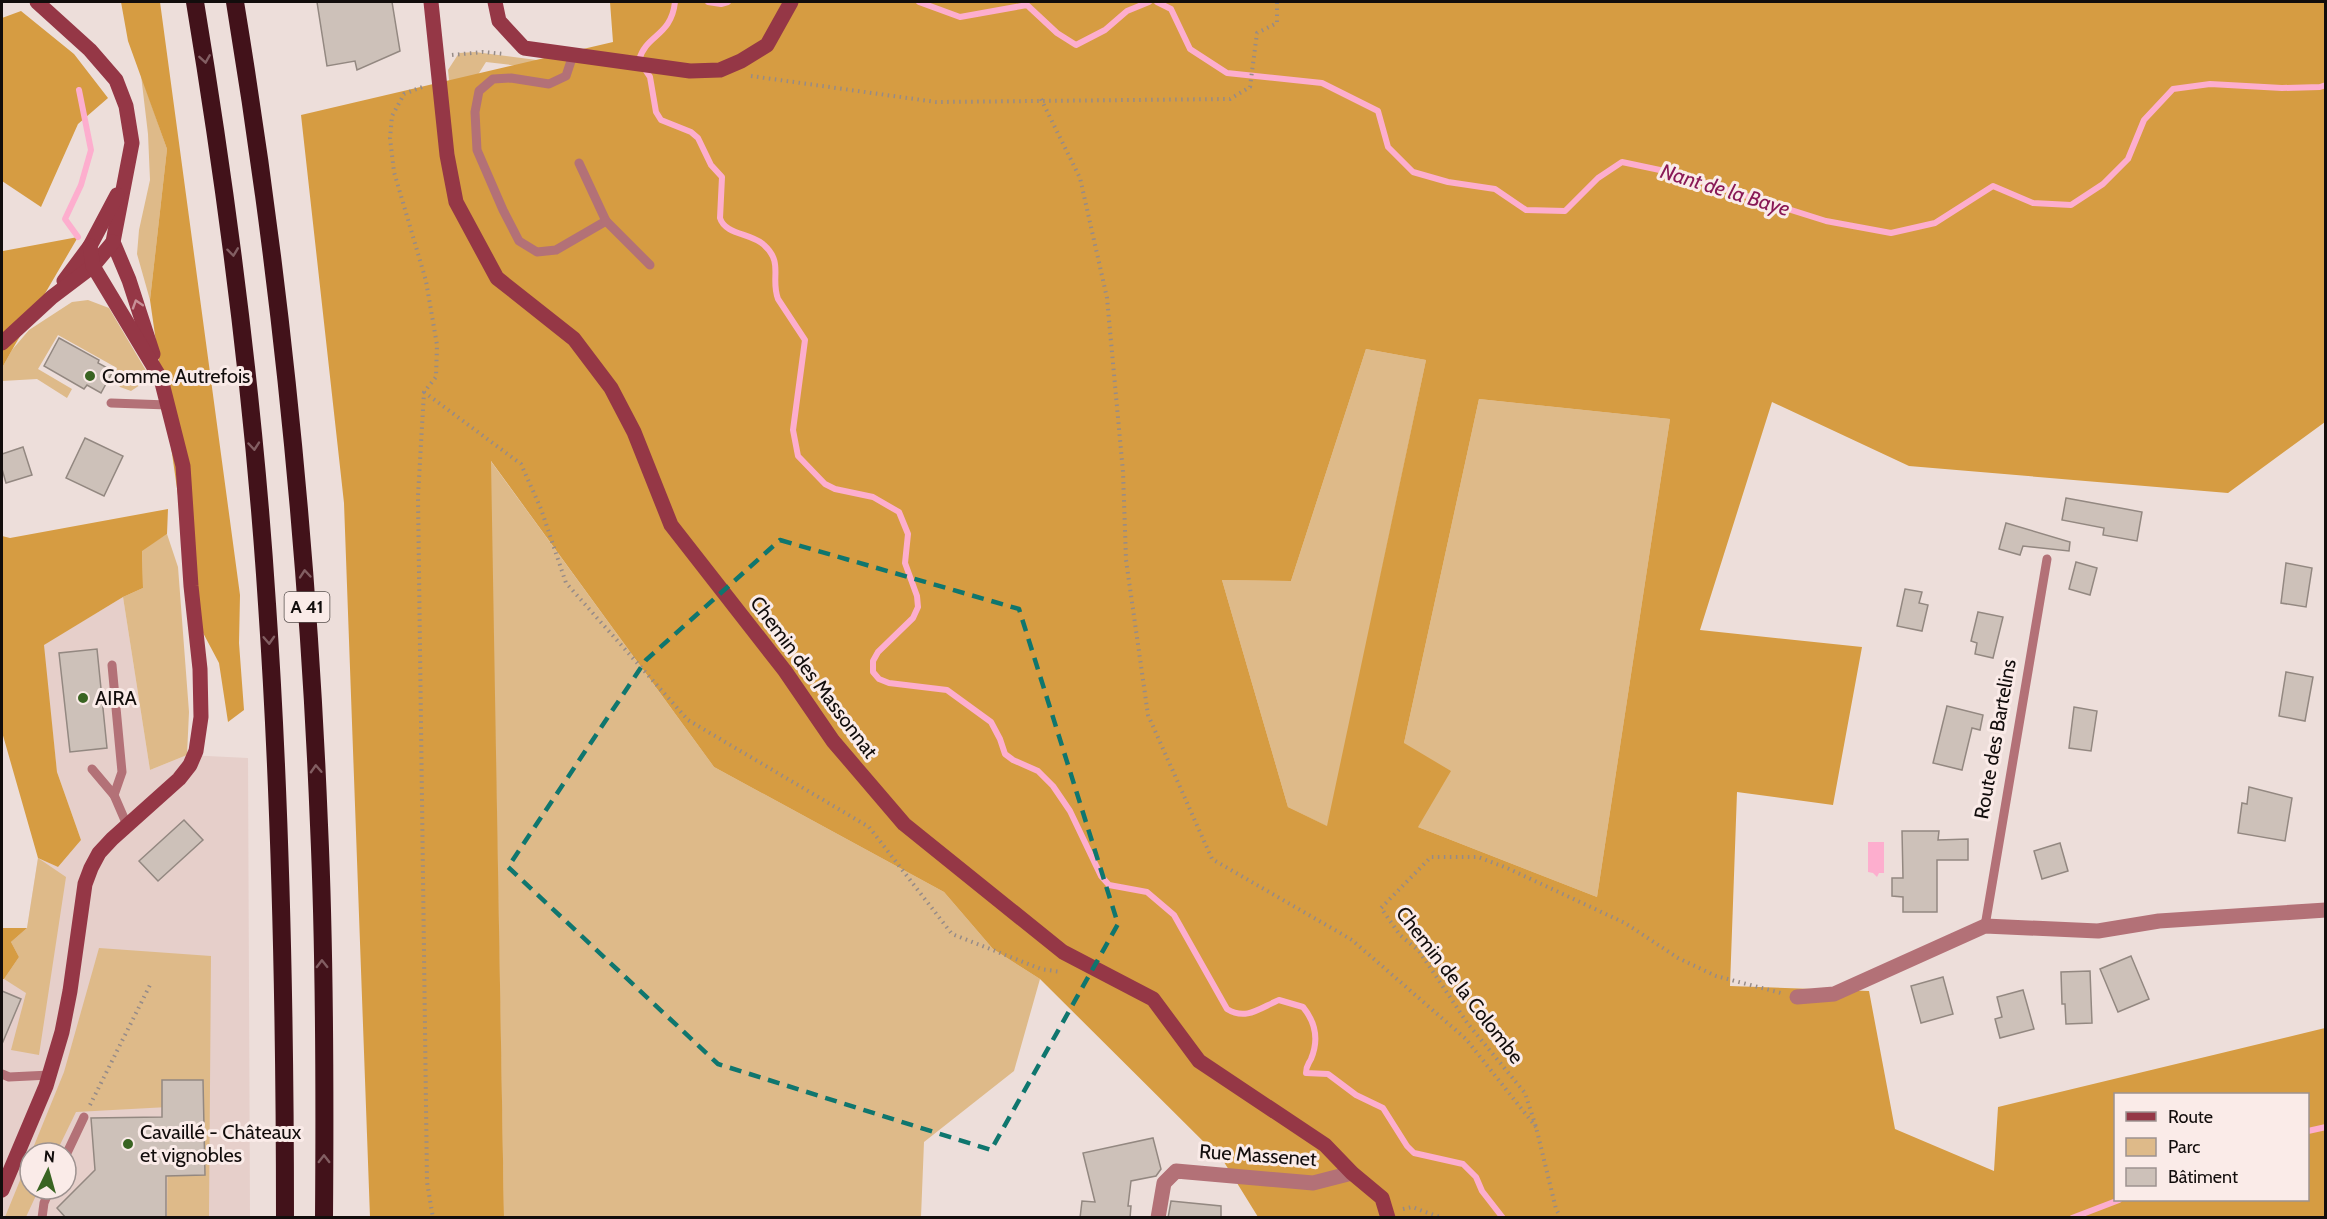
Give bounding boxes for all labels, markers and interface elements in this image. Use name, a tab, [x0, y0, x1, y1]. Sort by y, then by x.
one-way arrow	[198, 55, 210, 64]
water label: Nant de la Baye	[1658, 158, 1793, 221]
one-way arrow	[226, 248, 238, 257]
one-way arrow	[131, 299, 144, 310]
place label: Comme Autrefois	[102, 364, 250, 388]
marker: Comme Autrefois	[83, 369, 97, 383]
one-way arrow	[247, 442, 260, 451]
one-way arrow	[298, 570, 311, 579]
street label: Chemin des Massonnat	[745, 591, 883, 763]
road number: A 41	[284, 592, 330, 622]
one-way arrow	[263, 636, 276, 645]
street label: Route des Bartelins	[1969, 657, 2021, 821]
place label: AIRA	[95, 686, 137, 710]
marker: AIRA	[76, 691, 90, 705]
one-way arrow	[310, 765, 323, 774]
street label: Chemin de la Colombe	[1391, 902, 1529, 1068]
one-way arrow	[316, 960, 328, 969]
legend	[2114, 1093, 2309, 1201]
text: Route	[2168, 1106, 2213, 1128]
place label: Cavaillé - Châteaux et vignobles	[140, 1120, 302, 1167]
text: Parc	[2168, 1136, 2200, 1158]
marker: Cavaillé - Châteaux et vignobles	[121, 1137, 135, 1151]
street label: Rue Massenet	[1198, 1139, 1318, 1171]
north arrow	[18, 1141, 78, 1201]
text: N	[43, 1147, 56, 1167]
one-way arrow	[318, 1155, 330, 1164]
text: Bâtiment	[2168, 1166, 2238, 1188]

